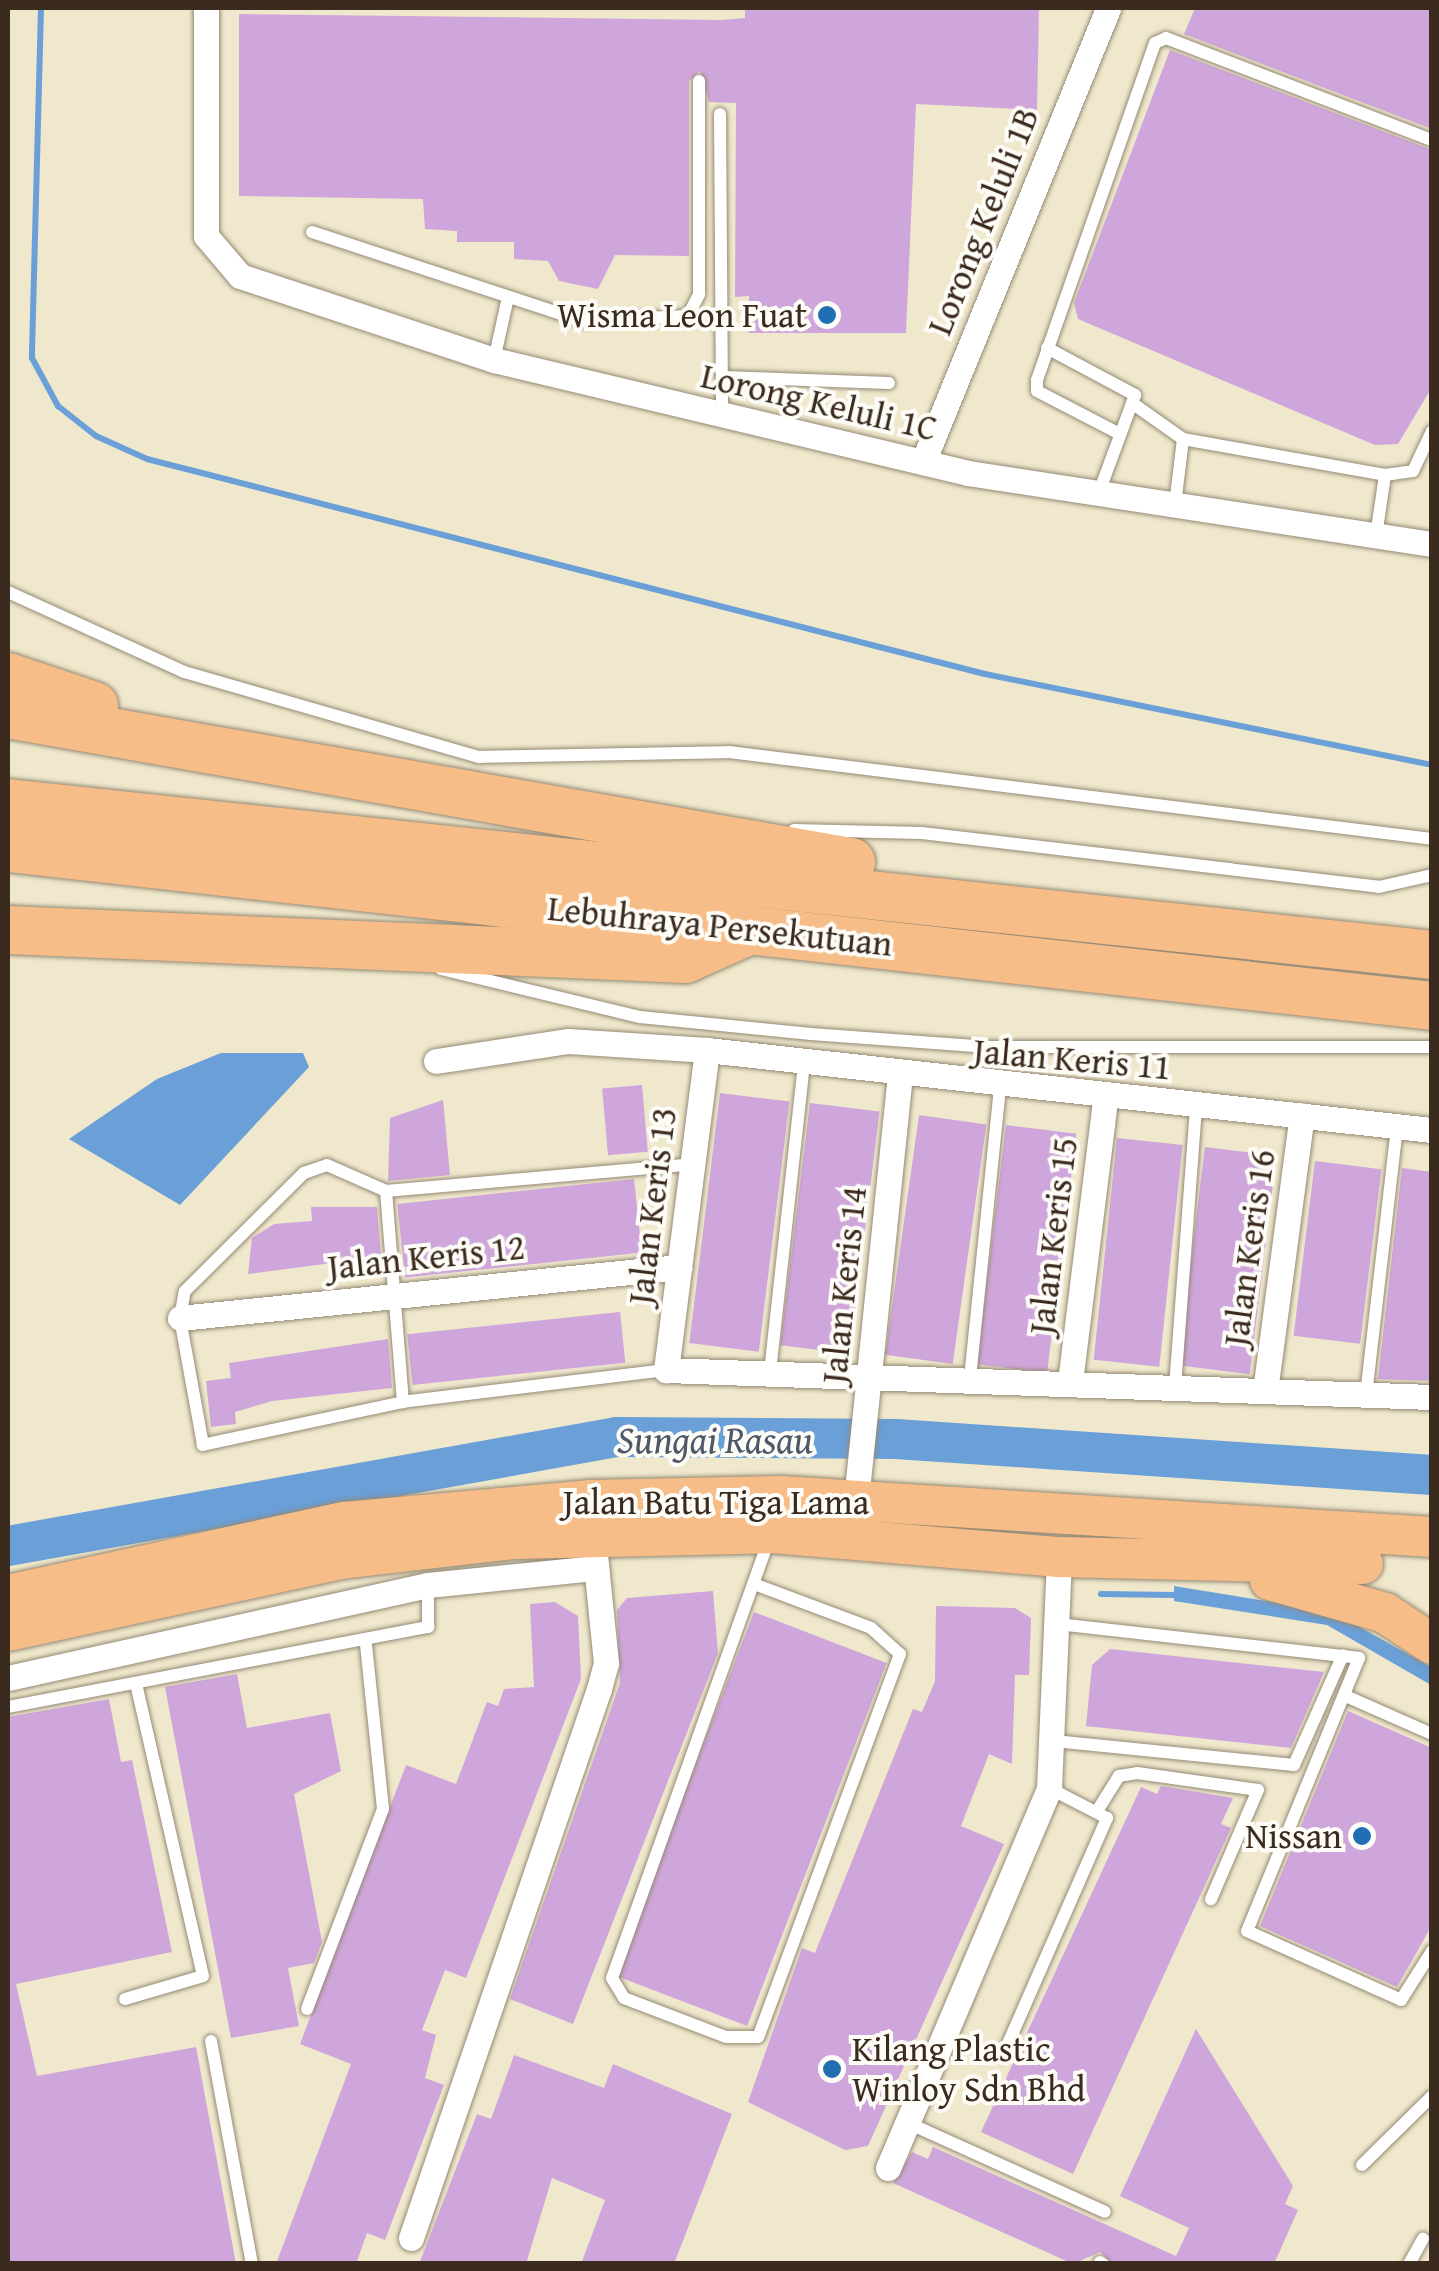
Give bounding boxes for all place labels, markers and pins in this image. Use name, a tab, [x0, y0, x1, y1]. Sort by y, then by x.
place label: Wisma Leon Fuat	[557, 294, 807, 336]
marker: Wisma Leon Fuat	[816, 304, 838, 326]
place label: Nissan	[1245, 1815, 1342, 1857]
marker: Nissan	[1351, 1825, 1373, 1847]
place label: Kilang Plastic Winloy Sdn Bhd	[852, 2028, 1085, 2110]
marker: Kilang Plastic Winloy Sdn Bhd	[821, 2058, 843, 2080]

